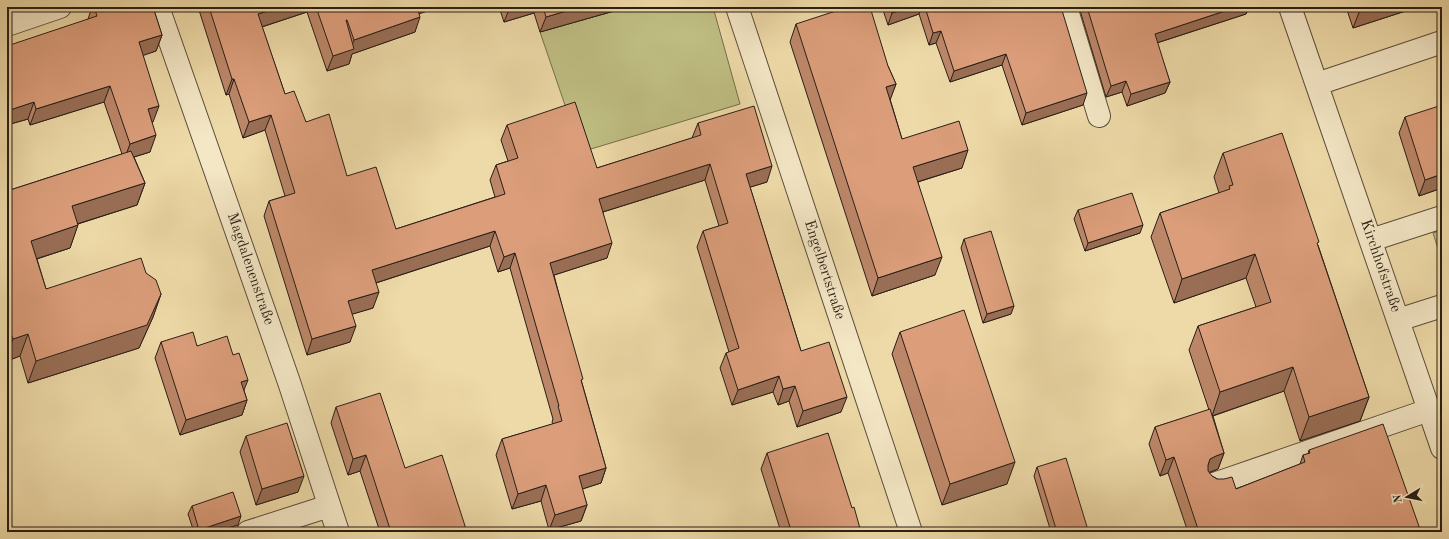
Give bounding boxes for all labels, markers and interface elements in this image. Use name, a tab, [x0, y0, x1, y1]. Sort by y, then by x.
street label: Magdalenenstraße	[224, 211, 276, 327]
street label: Engelbertstraße	[801, 218, 847, 322]
street label: Kirchhofstraße	[1357, 218, 1403, 314]
north arrow	[1387, 477, 1427, 517]
text: N	[1392, 493, 1405, 504]

